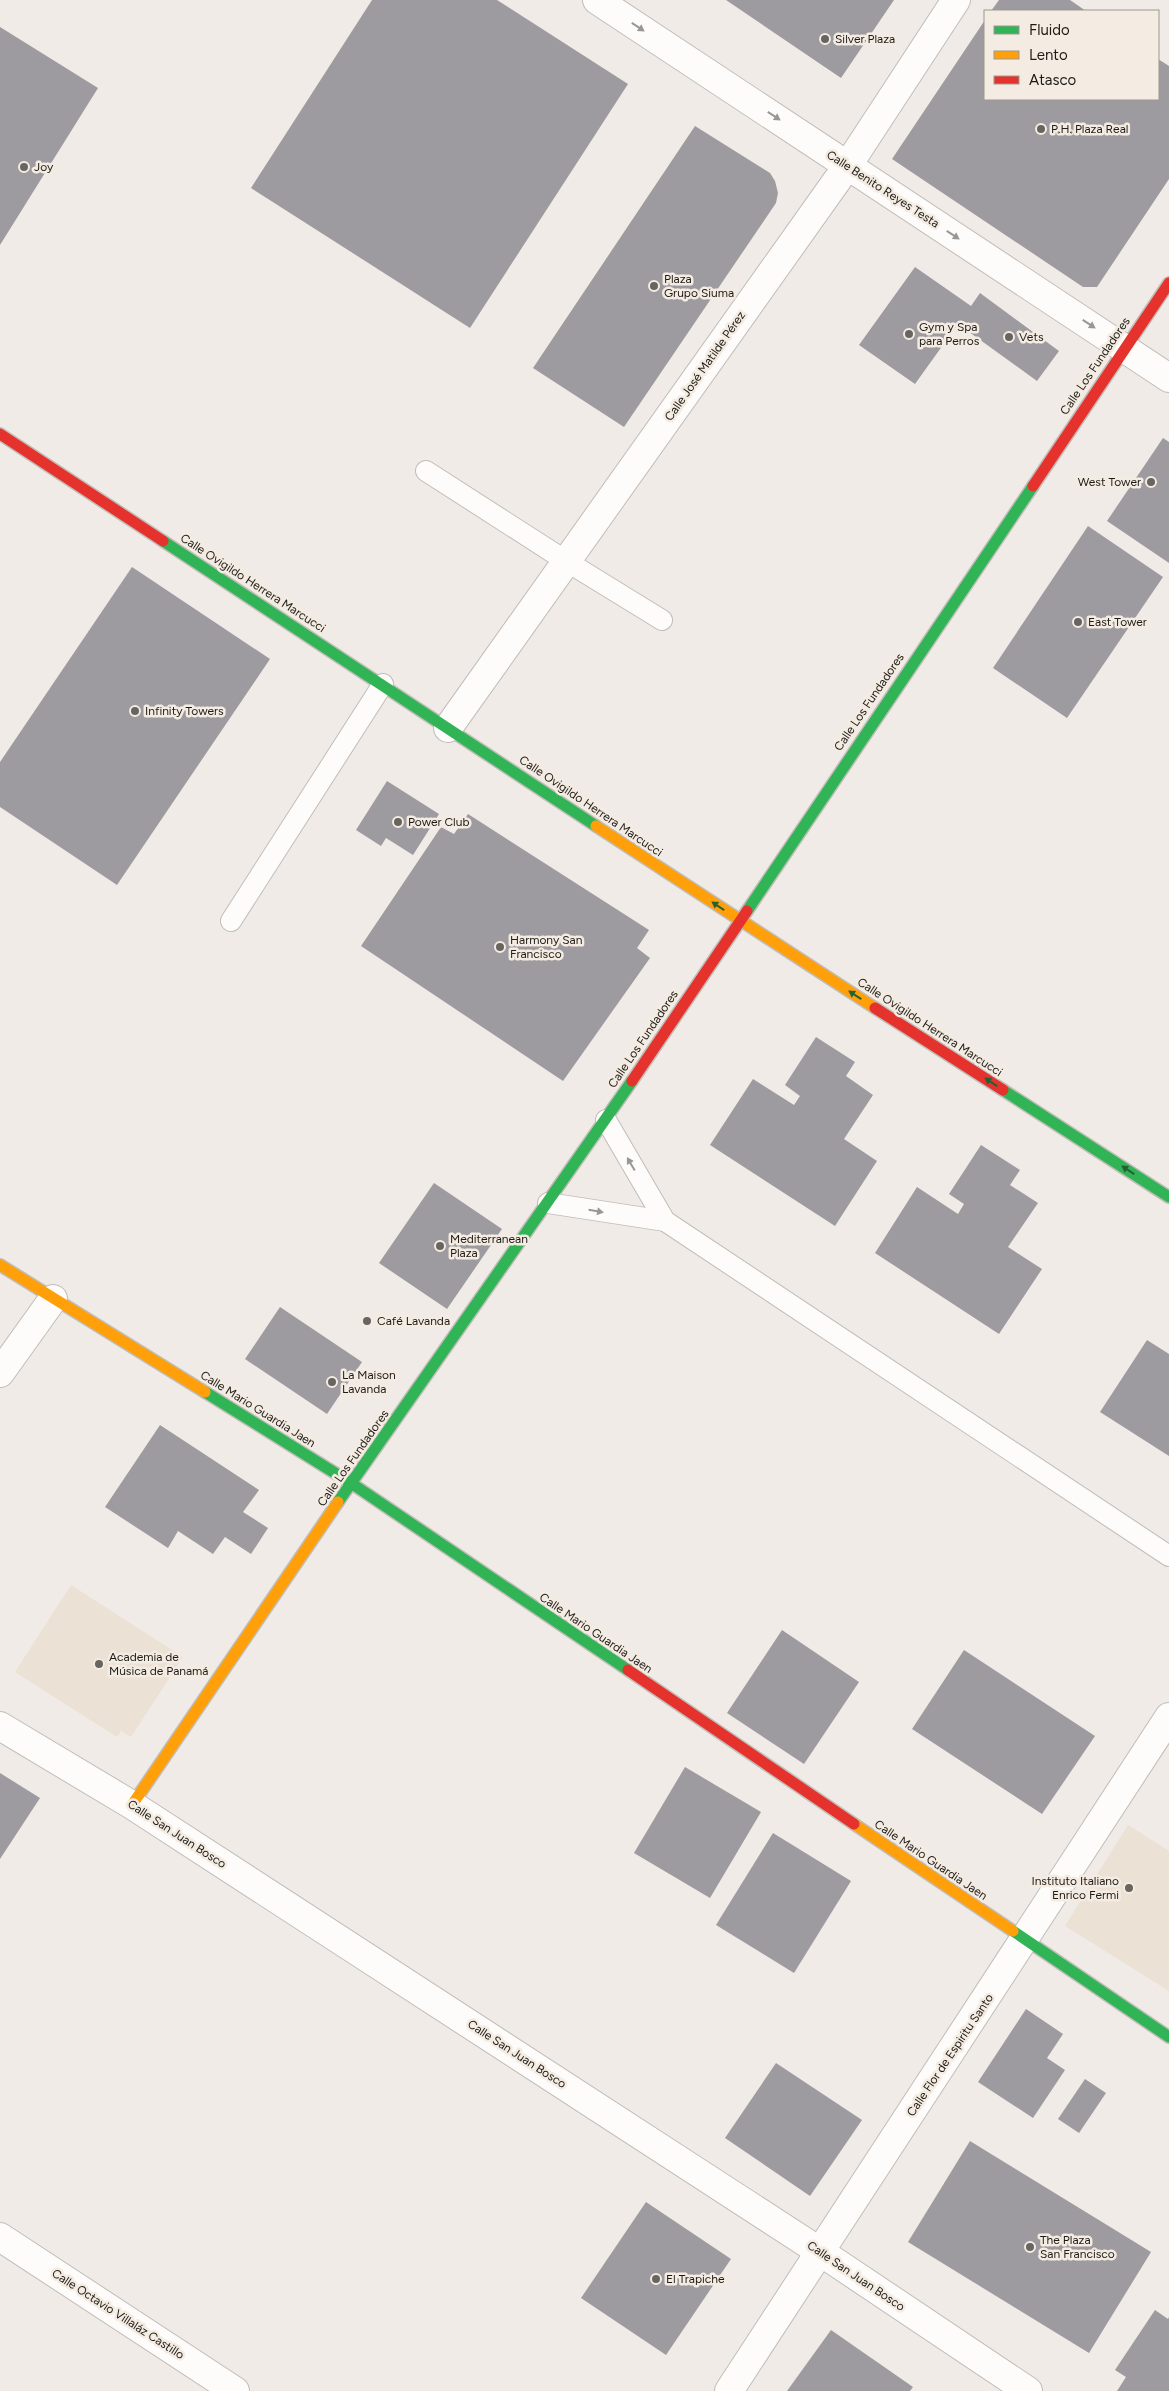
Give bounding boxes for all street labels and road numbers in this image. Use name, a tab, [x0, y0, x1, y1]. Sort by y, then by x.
street label: Calle Benito Reyes Testa	[824, 147, 942, 231]
street label: Calle José Matilde Pérez	[662, 308, 748, 423]
street label: Calle Los Fundadores	[1057, 314, 1133, 417]
street label: Calle Ovigildo Herrera Marcucci	[178, 531, 328, 635]
street label: Calle Los Fundadores	[831, 650, 907, 753]
street label: Calle Ovigildo Herrera Marcucci	[517, 753, 665, 859]
street label: Calle Ovigildo Herrera Marcucci	[855, 975, 1005, 1079]
street label: Calle Los Fundadores	[605, 987, 681, 1090]
street label: Calle Mario Guardia Jaen	[198, 1368, 318, 1450]
street label: Calle Los Fundadores	[314, 1407, 392, 1509]
street label: Calle Mario Guardia Jaen	[537, 1590, 655, 1676]
street label: Calle San Juan Bosco	[125, 1797, 229, 1871]
street label: Calle Mario Guardia Jaen	[872, 1817, 990, 1903]
street label: Calle Flor de Espiritu Santo	[904, 1991, 996, 2119]
street label: Calle San Juan Bosco	[465, 2017, 569, 2091]
street label: Calle San Juan Bosco	[805, 2238, 907, 2314]
street label: Calle Octavio Villaláz Castillo	[49, 2266, 187, 2362]

